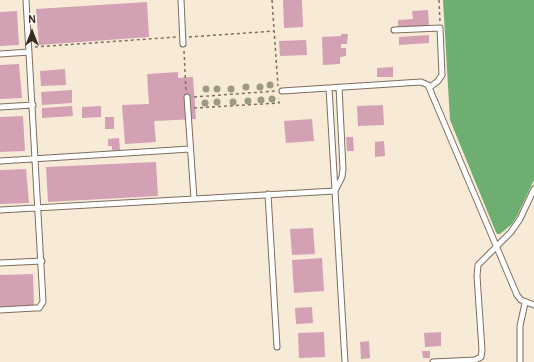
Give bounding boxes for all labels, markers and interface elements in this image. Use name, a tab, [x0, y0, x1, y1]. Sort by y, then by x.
north arrow	[12, 12, 52, 52]
text: N	[28, 13, 36, 26]

